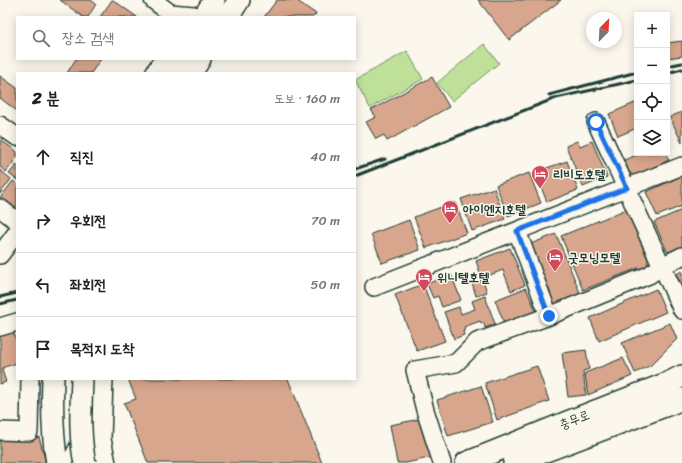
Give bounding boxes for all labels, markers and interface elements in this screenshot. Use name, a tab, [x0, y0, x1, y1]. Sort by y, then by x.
north arrow	[586, 12, 622, 48]
map controls	[634, 12, 670, 156]
button: +	[634, 12, 670, 48]
search box	[16, 16, 356, 60]
text: 장소 검색	[62, 25, 114, 51]
icon: search	[30, 27, 52, 49]
button: −	[634, 48, 670, 84]
text: 2 분	[32, 83, 60, 113]
button: locate	[634, 84, 670, 120]
text: 도보 · 160 m	[274, 87, 340, 110]
route start	[587, 113, 605, 131]
button: layers	[634, 120, 670, 156]
text: 직진	[70, 144, 94, 170]
text: 40 m	[310, 145, 340, 168]
icon: ahead	[32, 146, 54, 168]
place label: 리비도호텔	[553, 163, 606, 186]
hotel icon: 리비도호텔	[530, 164, 550, 189]
place label: 아이엔지호텔	[463, 198, 526, 221]
hotel icon: 아이엔지호텔	[440, 199, 460, 224]
text: 우회전	[70, 208, 106, 234]
text: 70 m	[311, 209, 340, 232]
icon: right	[32, 210, 54, 232]
place label: 굿모닝모텔	[568, 246, 621, 269]
hotel icon: 굿모닝모텔	[545, 247, 565, 272]
place label: 위니텔호텔	[437, 266, 490, 289]
hotel icon: 위니텔호텔	[414, 267, 434, 292]
text: 좌회전	[70, 272, 106, 298]
text: 50 m	[310, 273, 340, 296]
icon: left	[32, 274, 54, 296]
route end	[540, 307, 558, 325]
text: 목적지 도착	[70, 336, 134, 362]
icon: arrive	[32, 338, 54, 360]
street label: 충무로	[555, 403, 593, 436]

